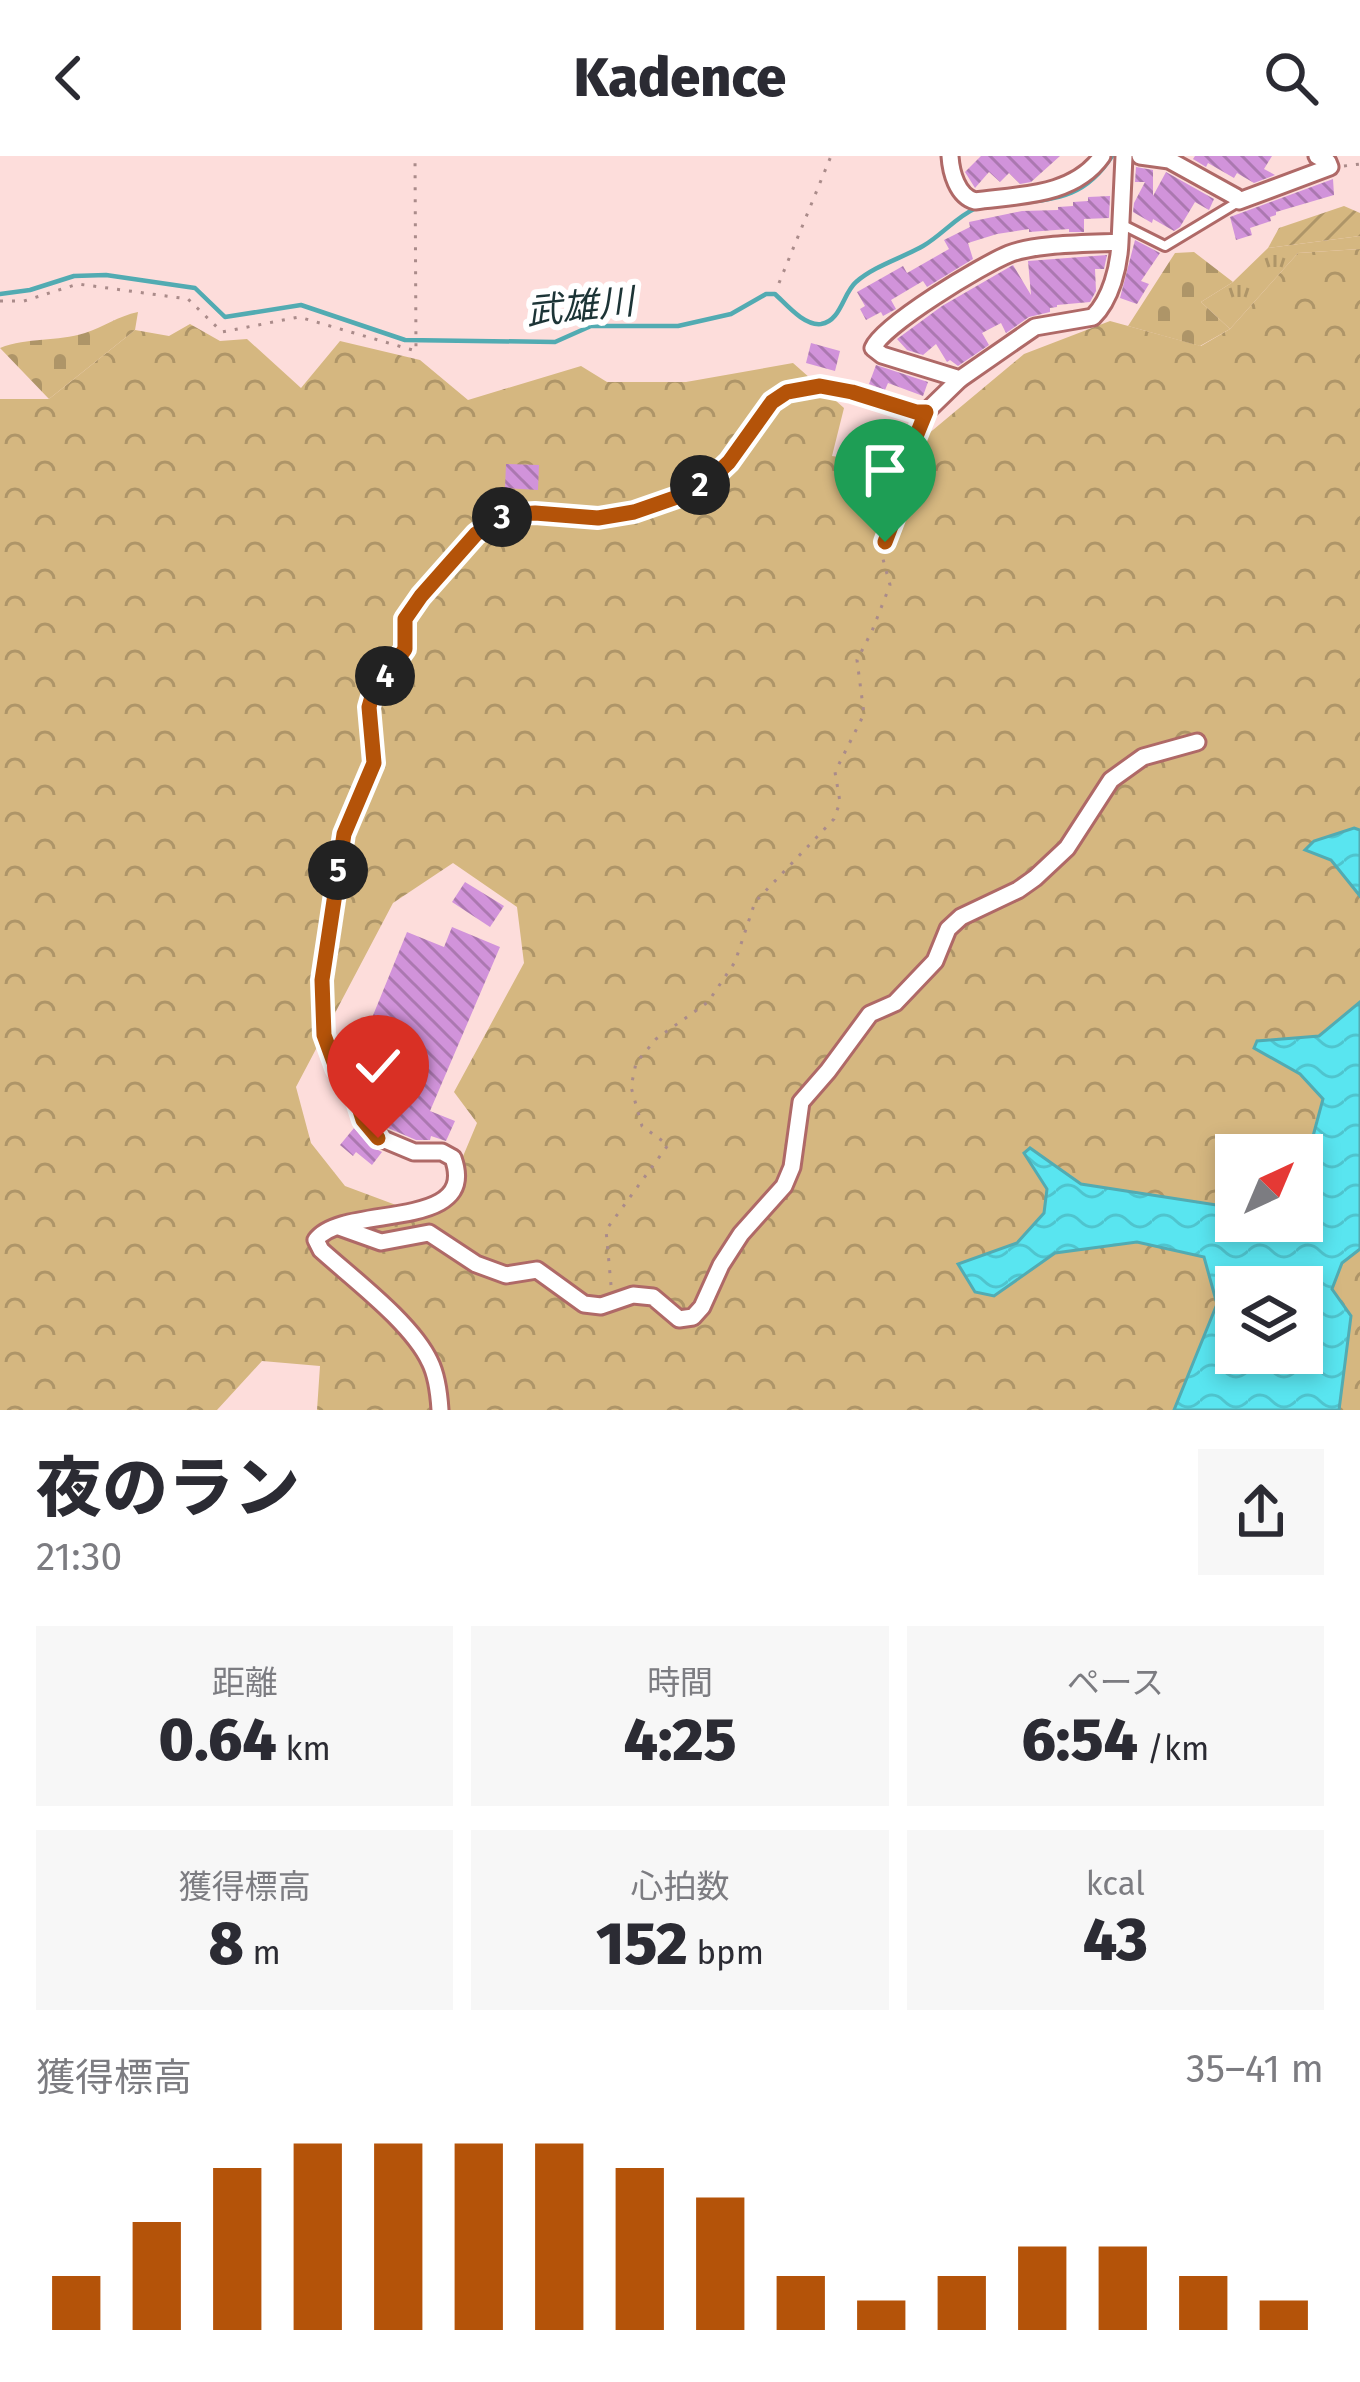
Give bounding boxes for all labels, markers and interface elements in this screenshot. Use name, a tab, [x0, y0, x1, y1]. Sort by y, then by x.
icon: back	[36, 45, 102, 111]
icon: search	[1258, 45, 1324, 111]
text: Kadence	[574, 46, 786, 110]
water label: 武雄川	[524, 279, 640, 335]
pin	[834, 419, 936, 542]
icon: arrive	[852, 437, 918, 503]
pin: 2	[670, 455, 730, 515]
text: 2	[691, 465, 709, 505]
pin: 3	[472, 487, 532, 547]
text: 3	[493, 497, 511, 537]
pin: 4	[355, 646, 415, 706]
text: 4	[376, 656, 394, 696]
pin: 5	[308, 840, 368, 900]
text: 5	[329, 850, 347, 890]
pin	[327, 1015, 429, 1138]
icon: check	[345, 1033, 411, 1099]
north arrow	[1215, 1134, 1323, 1242]
map controls	[1215, 1134, 1323, 1374]
button: layers	[1215, 1266, 1323, 1374]
text: 夜のラン	[36, 1449, 300, 1528]
button: share	[1198, 1449, 1324, 1575]
text: 21:30	[36, 1534, 122, 1580]
text: 距離	[212, 1663, 278, 1703]
text: 時間	[647, 1663, 713, 1703]
text: ペース	[1067, 1663, 1164, 1703]
text: 0.64	[159, 1704, 277, 1776]
text: 4:25	[623, 1704, 737, 1776]
text: 6:54	[1021, 1704, 1138, 1776]
text: km	[277, 1729, 331, 1769]
text: /km	[1138, 1729, 1209, 1769]
text: kcal	[1086, 1864, 1145, 1904]
text: 獲得標高	[179, 1867, 311, 1907]
text: 心拍数	[630, 1867, 729, 1907]
text: 43	[1083, 1904, 1148, 1976]
text: 8	[208, 1908, 244, 1980]
text: 152	[596, 1908, 688, 1980]
text: m	[244, 1933, 281, 1973]
text: bpm	[688, 1933, 764, 1973]
text: 35–41 m	[1186, 2046, 1324, 2092]
text: 獲得標高	[36, 2055, 192, 2101]

